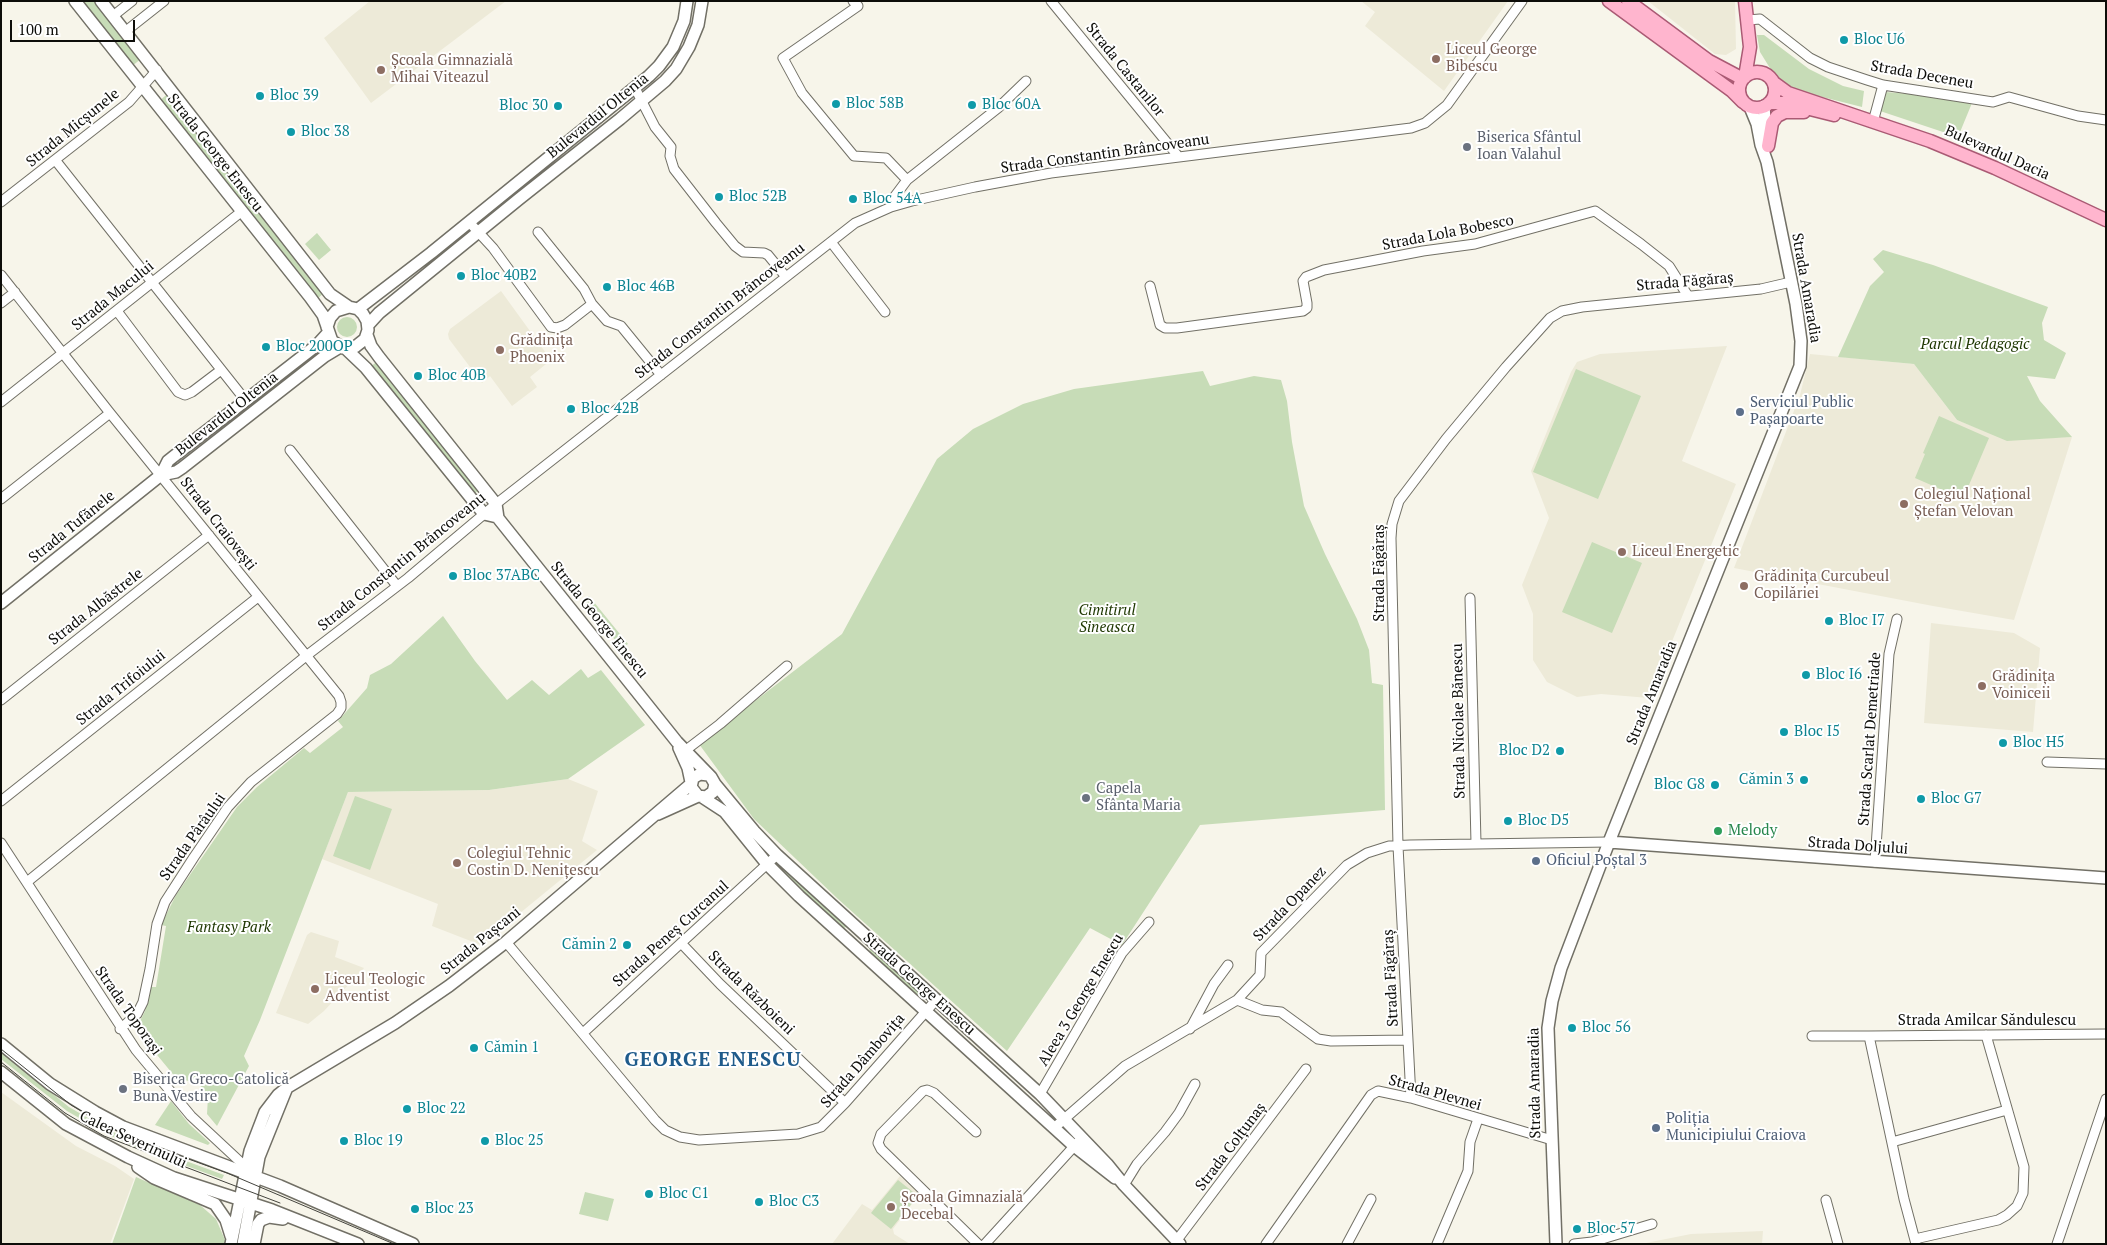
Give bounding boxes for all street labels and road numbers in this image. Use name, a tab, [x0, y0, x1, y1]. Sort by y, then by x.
street label: Strada Castanilor	[1082, 20, 1168, 120]
street label: Strada Deceneu	[1869, 57, 1975, 93]
street label: Bulevardul Oltenia	[544, 70, 652, 162]
street label: Strada Micșunele	[23, 85, 123, 171]
street label: Strada George Enescu	[163, 90, 267, 216]
street label: Bulevardul Dacia	[1942, 122, 2052, 184]
street label: Strada Constantin Brâncoveanu	[1000, 130, 1210, 178]
street label: Strada Lola Bobesco	[1381, 211, 1515, 255]
street label: Strada Amaradia	[1787, 232, 1825, 344]
street label: Strada Constantin Brâncoveanu	[632, 239, 808, 383]
street label: Strada Macului	[68, 257, 158, 335]
street label: Strada Făgăraș	[1636, 269, 1734, 295]
street label: Bulevardul Oltenia	[172, 368, 282, 460]
street label: Strada Craiovești	[176, 474, 260, 574]
street label: Strada Tufănele	[25, 487, 119, 567]
street label: Strada Constantin Brâncoveanu	[315, 489, 489, 635]
street label: Strada Făgăraș	[1371, 524, 1389, 622]
street label: Strada George Enescu	[546, 558, 652, 682]
street label: Strada Albăstrele	[45, 565, 147, 649]
street label: Strada Amaradia	[1623, 638, 1681, 748]
street label: Strada Nicolae Bănescu	[1449, 643, 1469, 799]
street label: Strada Trifoiului	[73, 647, 169, 729]
street label: Strada Scarlat Demetriade	[1855, 652, 1885, 826]
street label: Strada Pârâului	[156, 790, 230, 884]
street label: Strada Doljului	[1807, 834, 1909, 858]
street label: Strada Opanez	[1250, 863, 1330, 945]
street label: Strada Peneș Curcanul	[609, 877, 733, 991]
street label: Strada Pașcani	[437, 903, 525, 979]
street label: Strada George Enescu	[859, 929, 979, 1039]
street label: Strada Făgăraș	[1379, 929, 1403, 1027]
street label: Aleea 3 George Enescu	[1034, 931, 1128, 1069]
street label: Strada Războieni	[704, 947, 798, 1039]
street label: Strada Toporași	[91, 963, 165, 1059]
street label: Strada Dâmbovița	[817, 1010, 909, 1112]
street label: Strada Amilcar Săndulescu	[1898, 1012, 2076, 1030]
street label: Strada Amaradia	[1525, 1027, 1545, 1139]
street label: Strada Plevnei	[1386, 1071, 1484, 1115]
street label: Strada Colțunaș	[1192, 1099, 1270, 1195]
street label: Calea Severinului	[77, 1107, 189, 1173]

